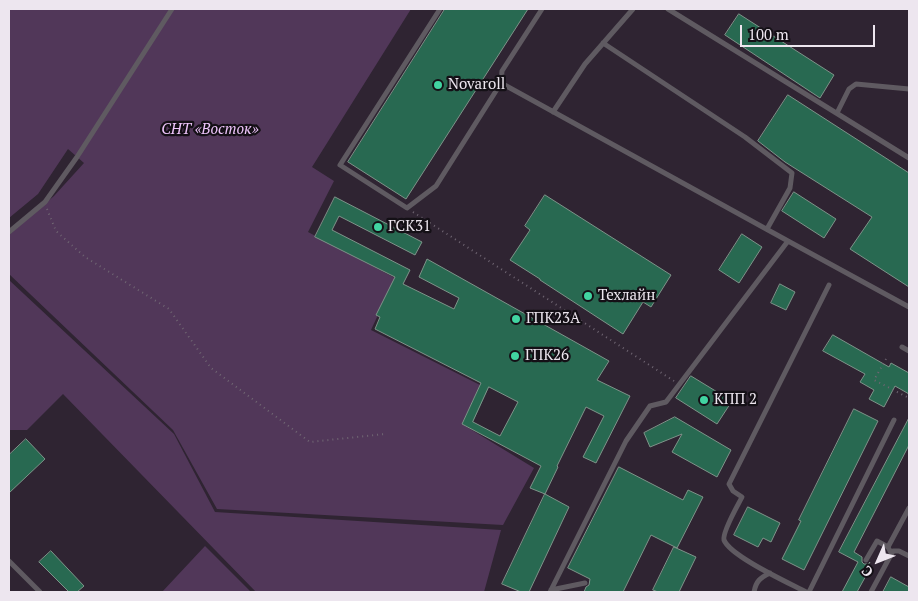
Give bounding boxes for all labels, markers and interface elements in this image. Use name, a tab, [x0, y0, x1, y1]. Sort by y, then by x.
scale bar	[743, 15, 878, 47]
text: 100 m	[748, 24, 789, 44]
place label: Novaroll	[448, 76, 505, 94]
marker: Novaroll	[432, 79, 444, 91]
park label: СНТ «Восток»	[161, 121, 259, 139]
place label: ГСК31	[388, 218, 431, 236]
marker: ГСК31	[372, 221, 384, 233]
place label: Техлайн	[598, 287, 655, 305]
marker: Техлайн	[582, 290, 594, 302]
place label: ГПК23А	[526, 310, 580, 328]
marker: ГПК23А	[510, 313, 522, 325]
place label: ГПК26	[525, 347, 569, 365]
marker: ГПК26	[509, 350, 521, 362]
place label: КПП 2	[714, 391, 757, 409]
marker: КПП 2	[698, 394, 710, 406]
north arrow	[853, 536, 903, 586]
text: С	[857, 562, 877, 582]

